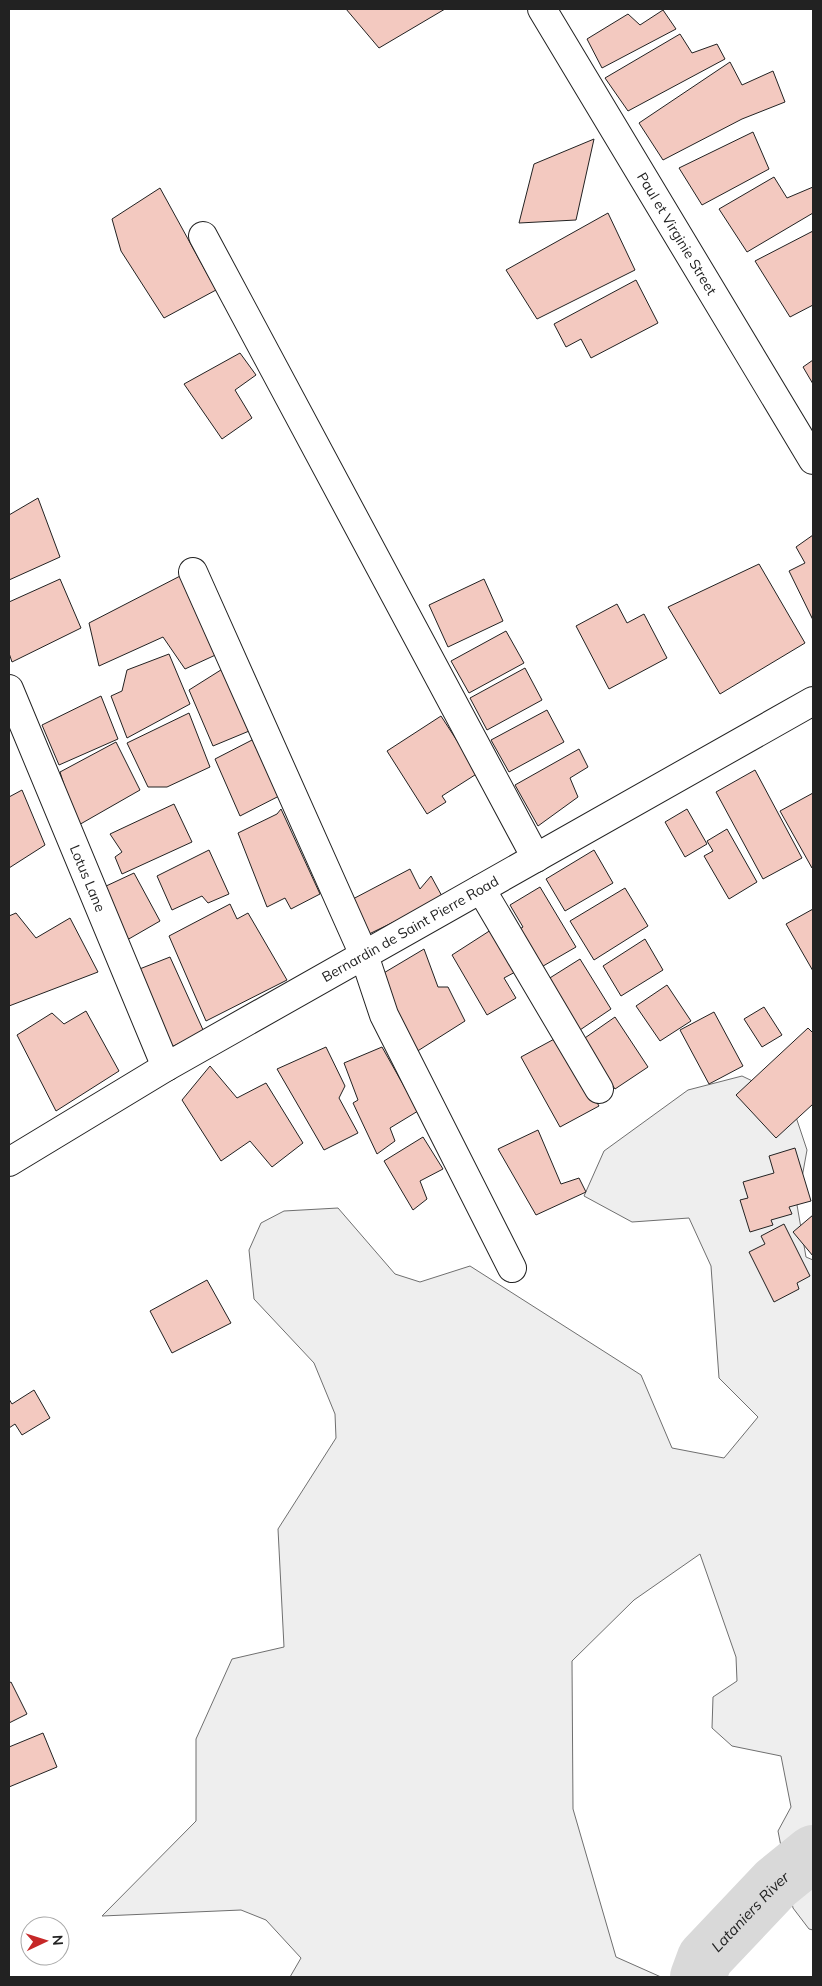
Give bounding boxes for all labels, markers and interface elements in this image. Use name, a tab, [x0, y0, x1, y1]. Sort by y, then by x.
street label: Paul et Virginie Street	[633, 169, 721, 298]
street label: Lotus Lane	[66, 842, 110, 915]
street label: Bernardin de Saint Pierre Road	[319, 872, 502, 986]
water label: Lataniers River	[707, 1867, 793, 1955]
north arrow	[20, 1916, 70, 1966]
text: N	[49, 1934, 67, 1946]

